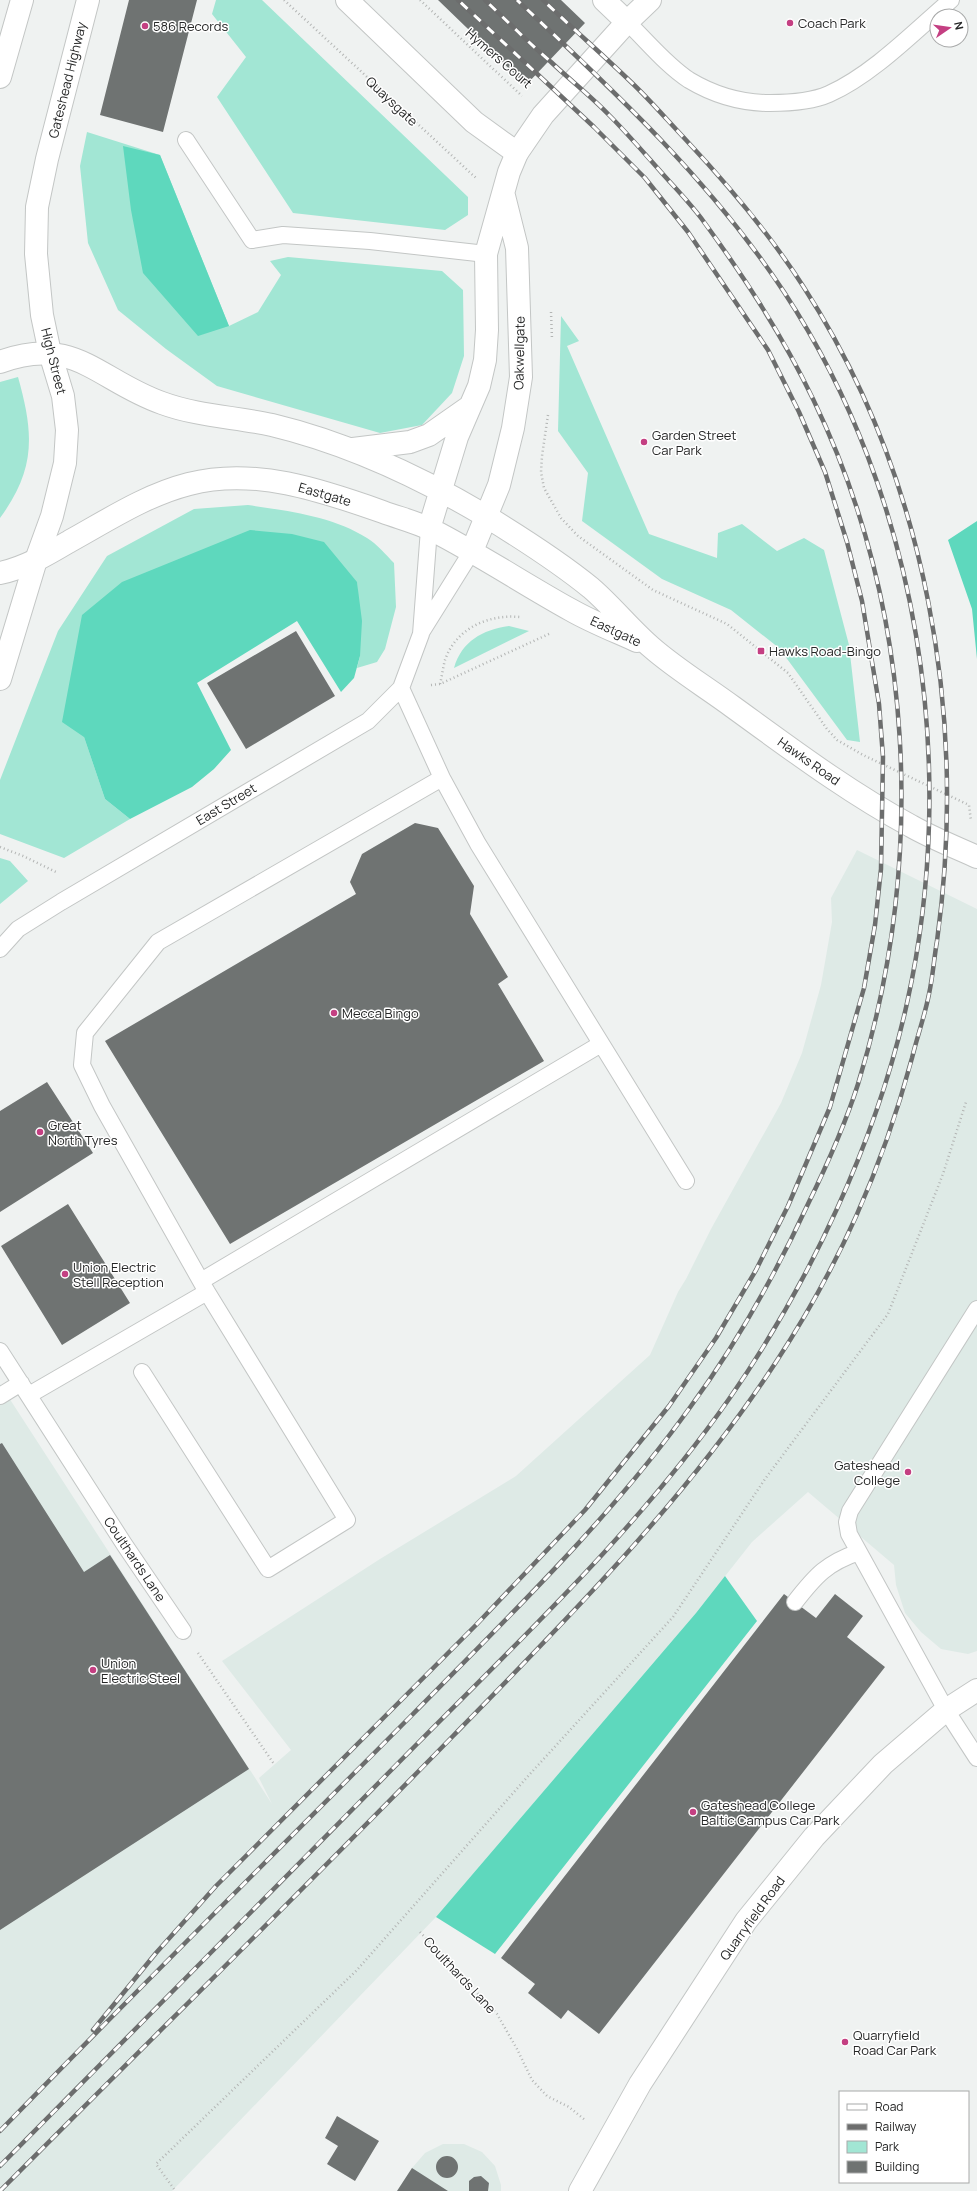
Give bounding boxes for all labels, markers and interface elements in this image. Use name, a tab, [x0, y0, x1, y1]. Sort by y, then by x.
north arrow	[929, 8, 969, 48]
place label: Coach Park	[798, 14, 866, 32]
place label: 586 Records	[153, 17, 228, 35]
marker: Coach Park	[785, 18, 795, 28]
street label: Gateshead Highway	[44, 20, 90, 140]
text: N	[951, 20, 967, 31]
marker: 586 Records	[140, 21, 150, 31]
street label: Hymers Court	[462, 24, 536, 92]
street label: Quaysgate	[362, 72, 422, 130]
street label: Oakwellgate	[509, 315, 529, 390]
street label: High Street	[37, 326, 71, 396]
place label: Garden Street Car Park	[652, 426, 737, 459]
marker: Garden Street Car Park	[639, 437, 649, 447]
street label: Eastgate	[296, 478, 354, 510]
street label: Eastgate	[588, 611, 645, 651]
place label: Hawks Road-Bingo	[769, 642, 881, 660]
marker: Hawks Road-Bingo	[756, 646, 766, 656]
street label: Hawks Road	[774, 733, 844, 789]
street label: East Street	[192, 779, 260, 829]
place label: Mecca Bingo	[342, 1004, 419, 1022]
marker: Mecca Bingo	[329, 1008, 339, 1018]
place label: Great North Tyres	[48, 1116, 118, 1149]
marker: Great North Tyres	[35, 1127, 45, 1137]
place label: Union Electric Stell Reception	[73, 1258, 164, 1291]
marker: Union Electric Stell Reception	[60, 1269, 70, 1279]
place label: Gateshead College	[834, 1456, 900, 1489]
marker: Gateshead College	[903, 1467, 913, 1477]
street label: Coulthards Lane	[100, 1513, 170, 1605]
place label: Union Electric Steel	[101, 1654, 180, 1687]
marker: Union Electric Steel	[88, 1665, 98, 1675]
place label: Gateshead College Baltic Campus Car Park	[701, 1796, 840, 1829]
marker: Gateshead College Baltic Campus Car Park	[688, 1807, 698, 1817]
street label: Quarryfield Road	[715, 1872, 789, 1964]
street label: Coulthards Lane	[420, 1933, 501, 2018]
place label: Quarryfield Road Car Park	[853, 2026, 937, 2059]
marker: Quarryfield Road Car Park	[840, 2037, 850, 2047]
legend	[839, 2091, 969, 2183]
text: Road	[875, 2098, 903, 2115]
text: Railway	[875, 2118, 917, 2135]
text: Park	[875, 2138, 900, 2155]
text: Building	[875, 2158, 919, 2175]

